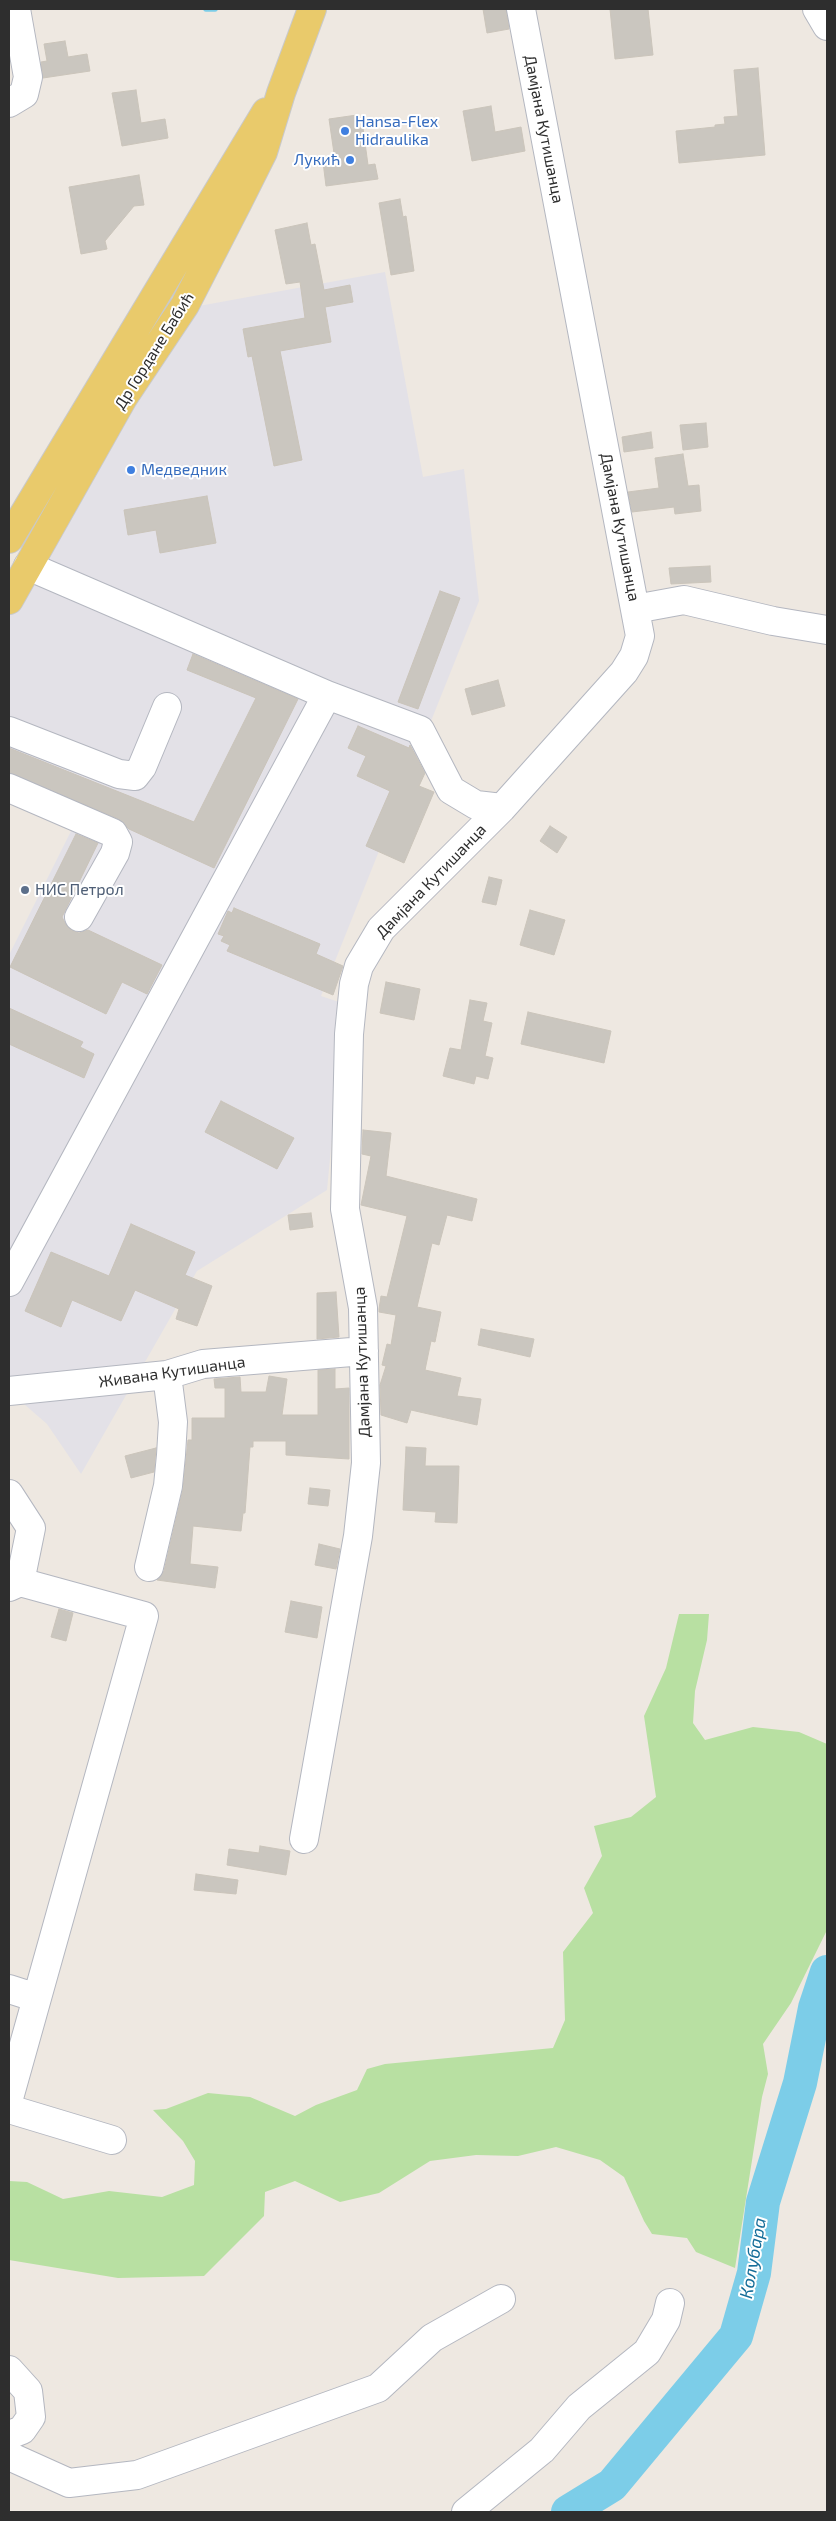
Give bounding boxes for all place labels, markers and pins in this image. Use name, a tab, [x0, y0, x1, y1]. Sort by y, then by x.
place label: Hansa-Flex Hidraulika	[355, 112, 438, 150]
marker: Hansa-Flex Hidraulika	[339, 125, 351, 137]
place label: Лукић	[294, 150, 340, 170]
marker: Лукић	[344, 154, 356, 166]
place label: Медведник	[141, 460, 227, 480]
marker: Медведник	[125, 464, 137, 476]
place label: НИС Петрол	[35, 880, 124, 900]
marker: НИС Петрол	[19, 884, 31, 896]

